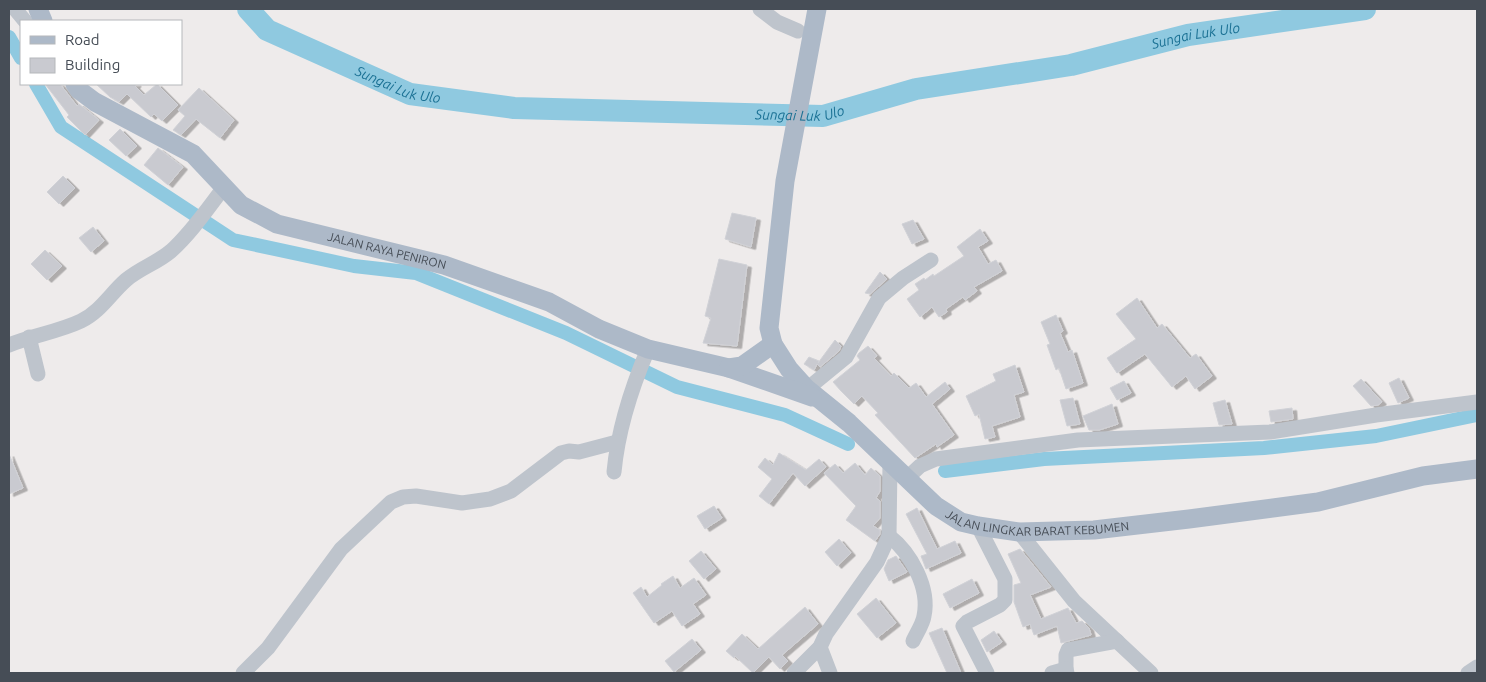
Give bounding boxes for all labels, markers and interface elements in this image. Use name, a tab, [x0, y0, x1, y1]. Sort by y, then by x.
water label: Sungai Luk Ulo	[1149, 19, 1241, 52]
legend	[20, 20, 182, 85]
text: Road	[65, 31, 100, 48]
text: Building	[65, 56, 120, 73]
water label: Sungai Luk Ulo	[352, 62, 442, 106]
water label: Sungai Luk Ulo	[754, 102, 847, 124]
street label: JALAN RAYA PENIRON	[326, 230, 448, 271]
street label: JALAN LINGKAR BARAT KEBUMEN	[943, 507, 1130, 538]

